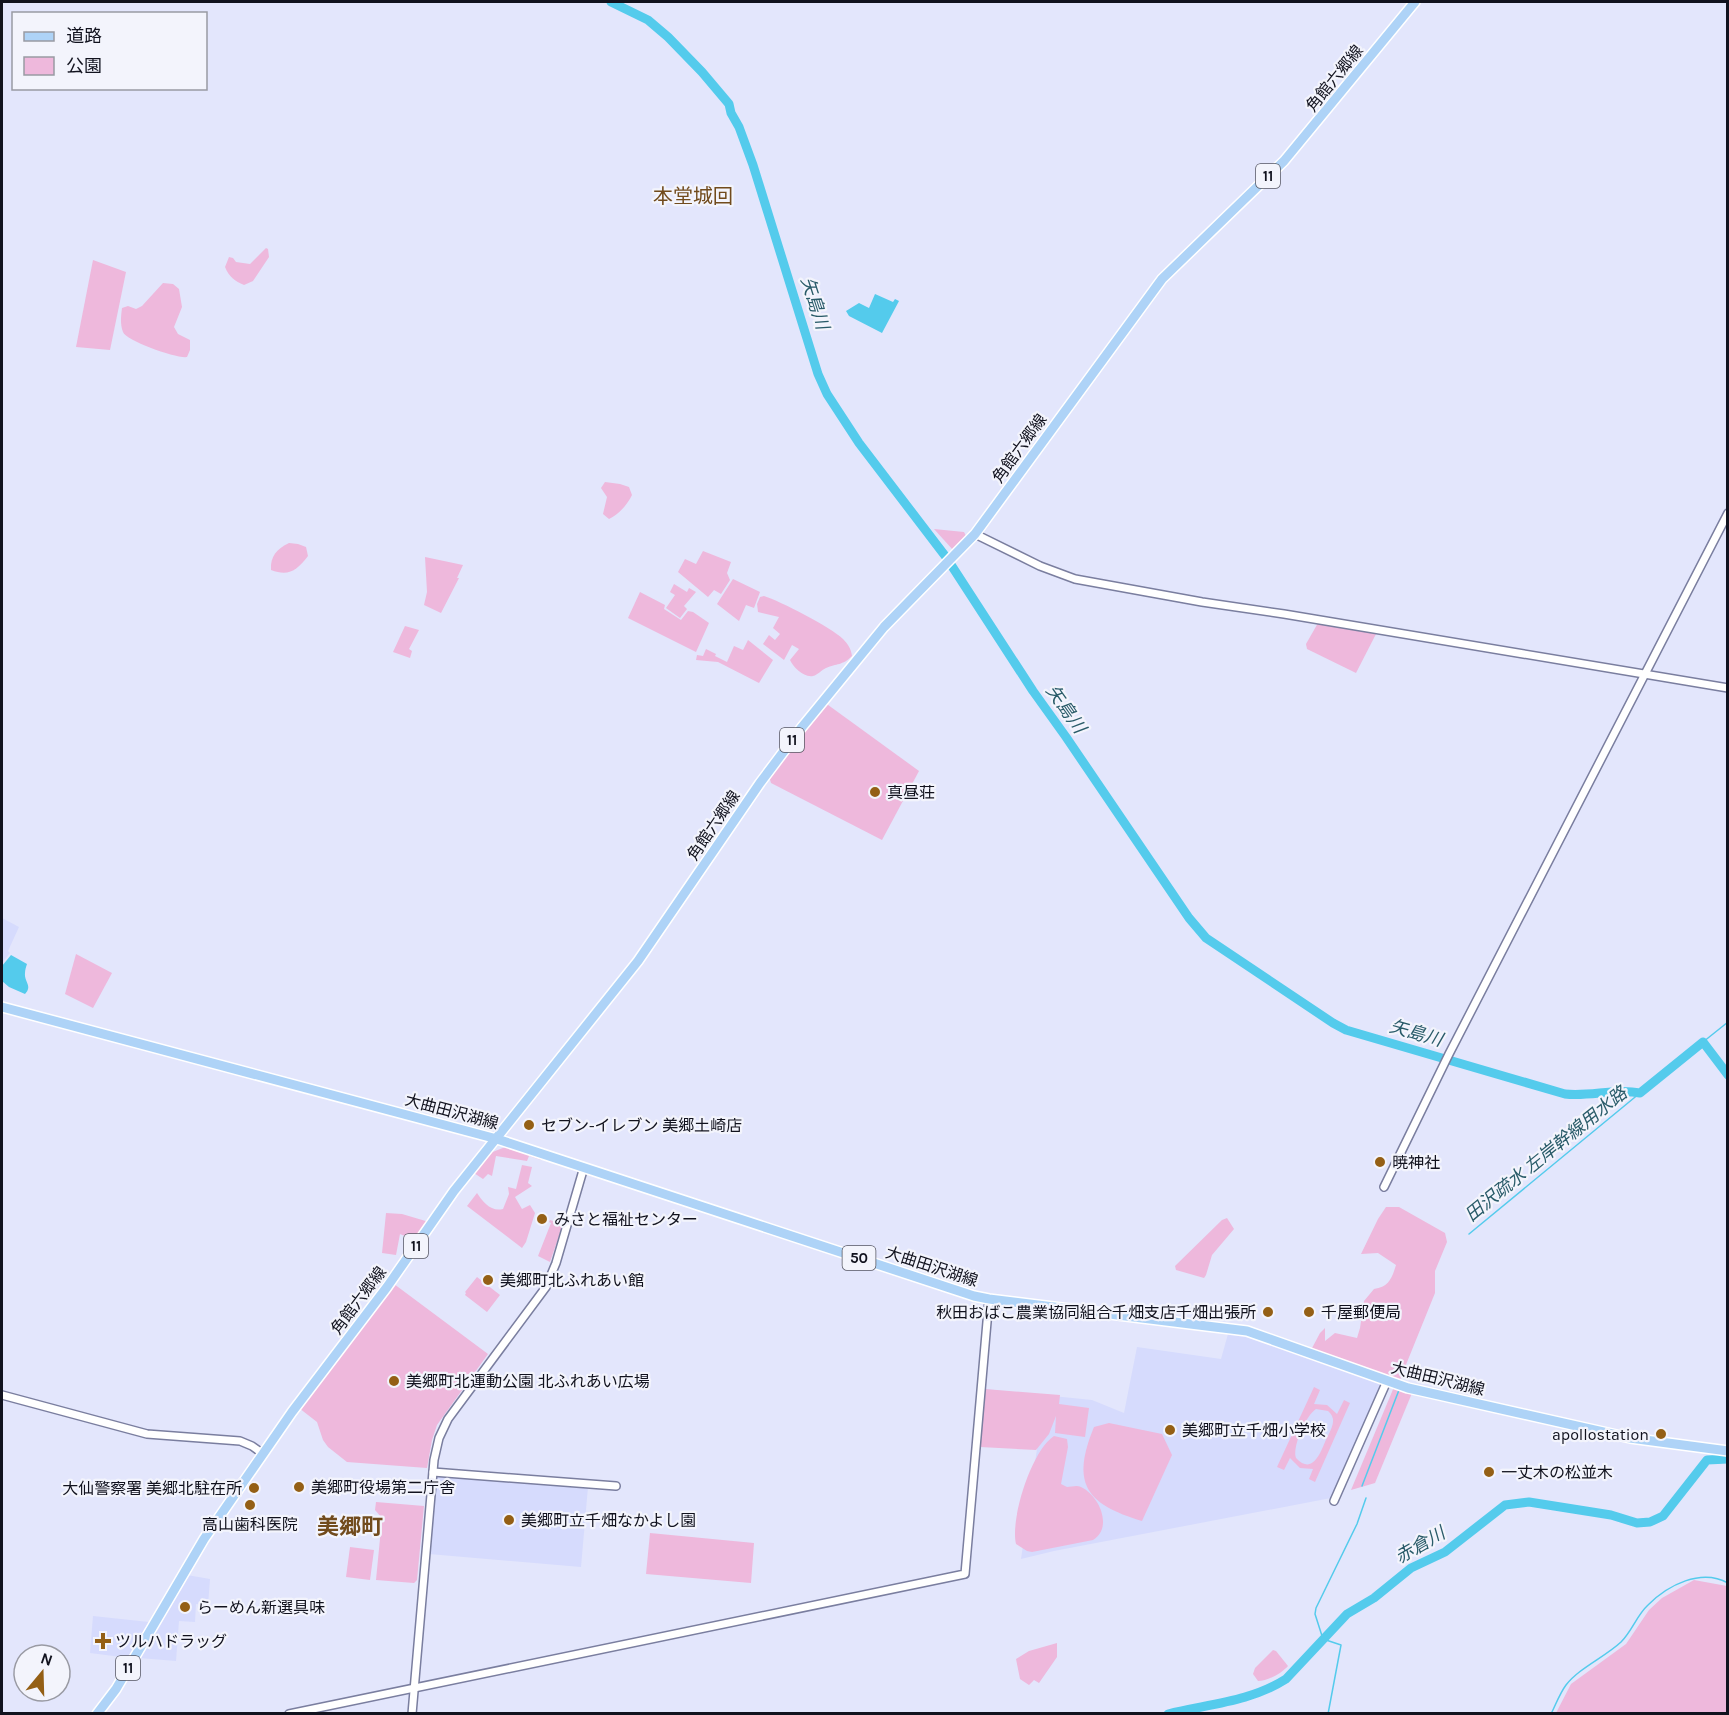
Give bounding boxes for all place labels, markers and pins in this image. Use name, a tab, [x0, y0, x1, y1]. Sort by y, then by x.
place label: 真昼荘	[887, 783, 935, 802]
marker: 真昼荘	[868, 785, 882, 799]
place label: セブン-イレブン 美郷土崎店	[541, 1116, 742, 1135]
marker: セブン-イレブン 美郷土崎店	[522, 1118, 536, 1132]
place label: 暁神社	[1392, 1153, 1440, 1172]
marker: 暁神社	[1373, 1155, 1387, 1169]
place label: みさと福祉センター	[554, 1210, 698, 1229]
marker: みさと福祉センター	[535, 1212, 549, 1226]
place label: 美郷町北ふれあい館	[500, 1271, 644, 1290]
marker: 美郷町北ふれあい館	[481, 1273, 495, 1287]
place label: 秋田おばこ農業協同組合千畑支店千畑出張所	[936, 1303, 1256, 1322]
place label: 千屋郵便局	[1321, 1303, 1401, 1322]
marker: 秋田おばこ農業協同組合千畑支店千畑出張所	[1261, 1305, 1275, 1319]
marker: 千屋郵便局	[1302, 1305, 1316, 1319]
place label: 美郷町北運動公園 北ふれあい広場	[406, 1372, 650, 1391]
marker: 美郷町北運動公園 北ふれあい広場	[387, 1374, 401, 1388]
place label: 美郷町立千畑小学校	[1182, 1421, 1326, 1440]
marker: 美郷町立千畑小学校	[1163, 1423, 1177, 1437]
place label: apollostation	[1552, 1425, 1649, 1444]
marker: apollostation	[1654, 1427, 1668, 1441]
place label: 一丈木の松並木	[1501, 1463, 1613, 1482]
marker: 一丈木の松並木	[1482, 1465, 1496, 1479]
place label: 美郷町役場第二庁舎	[311, 1478, 455, 1497]
place label: 大仙警察署 美郷北駐在所	[62, 1479, 242, 1498]
marker: 美郷町役場第二庁舎	[292, 1480, 306, 1494]
marker: 大仙警察署 美郷北駐在所	[247, 1481, 261, 1495]
marker: 高山歯科医院	[243, 1498, 257, 1512]
place label: 美郷町立千畑なかよし園	[521, 1511, 696, 1530]
marker: 美郷町立千畑なかよし園	[502, 1513, 516, 1527]
place label: 高山歯科医院	[202, 1515, 298, 1534]
place label: らーめん新選具味	[197, 1598, 325, 1617]
marker: らーめん新選具味	[178, 1600, 192, 1614]
place label: ツルハドラッグ	[115, 1632, 227, 1651]
marker: ツルハドラッグ	[96, 1634, 110, 1648]

